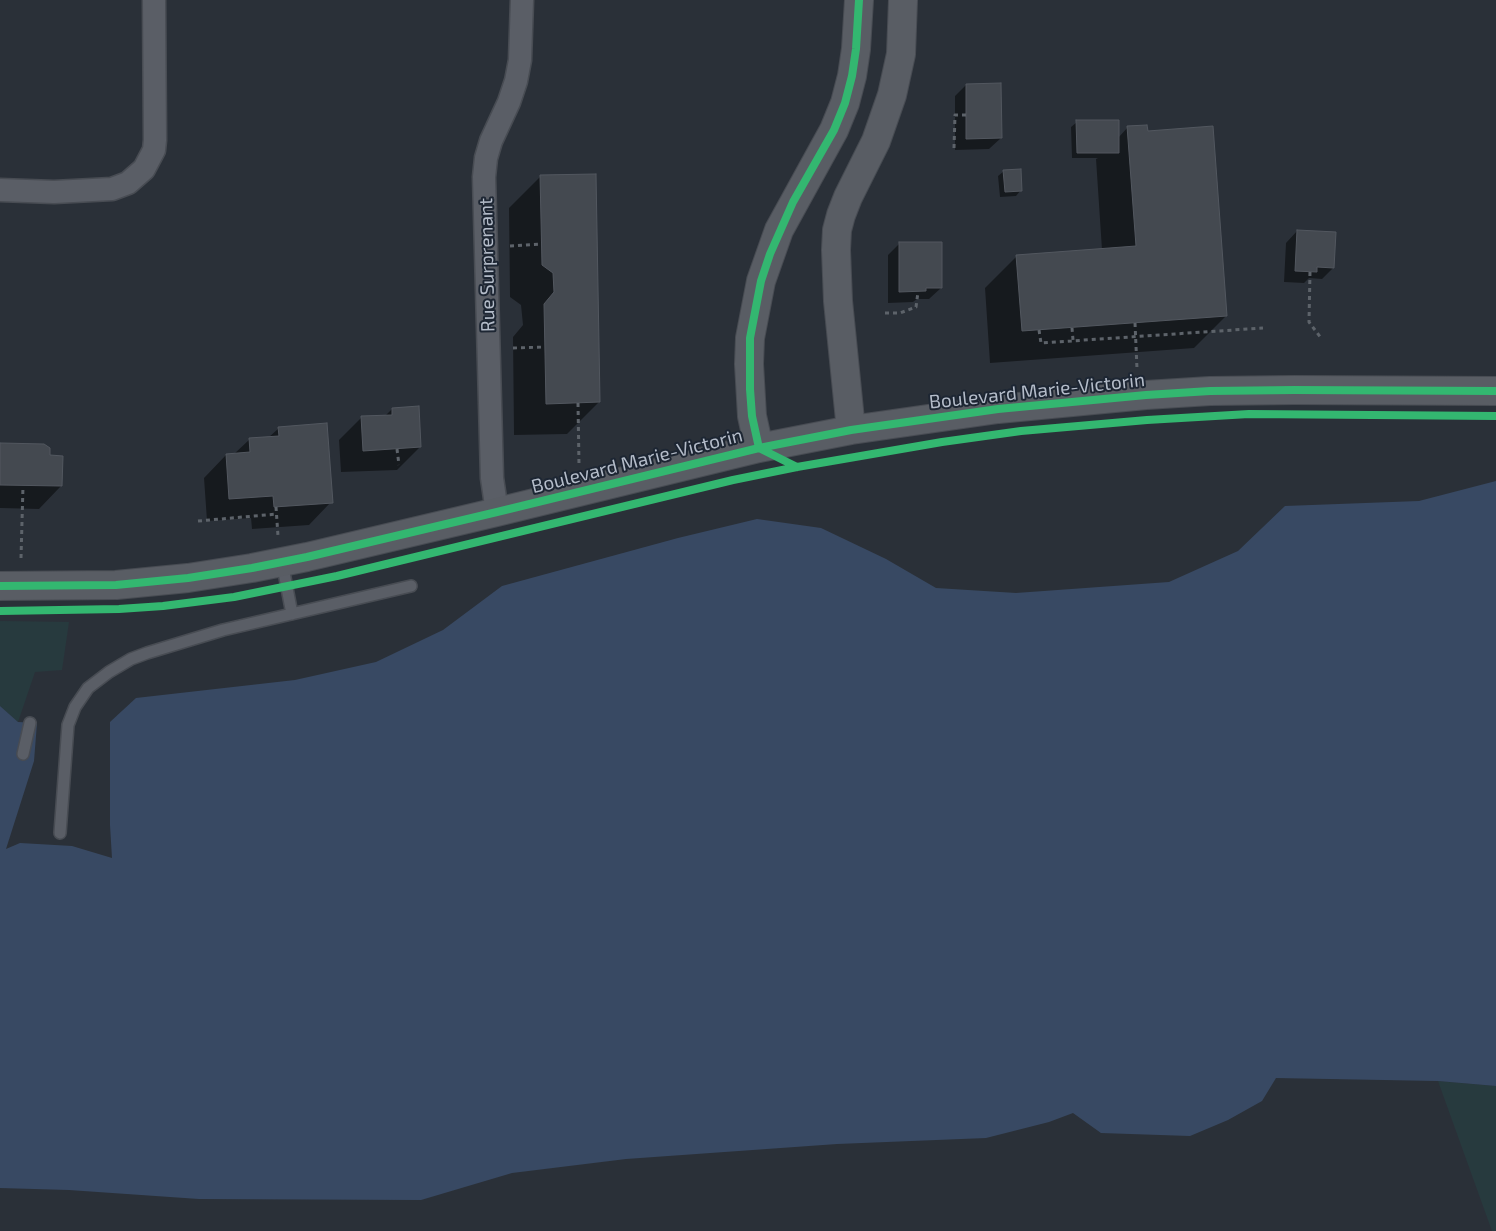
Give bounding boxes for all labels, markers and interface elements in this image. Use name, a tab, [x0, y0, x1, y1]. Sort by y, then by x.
street label: Rue Surprenant	[474, 198, 500, 332]
street label: Boulevard Marie-Victorin	[928, 368, 1146, 414]
street label: Boulevard Marie-Victorin	[529, 424, 745, 498]

